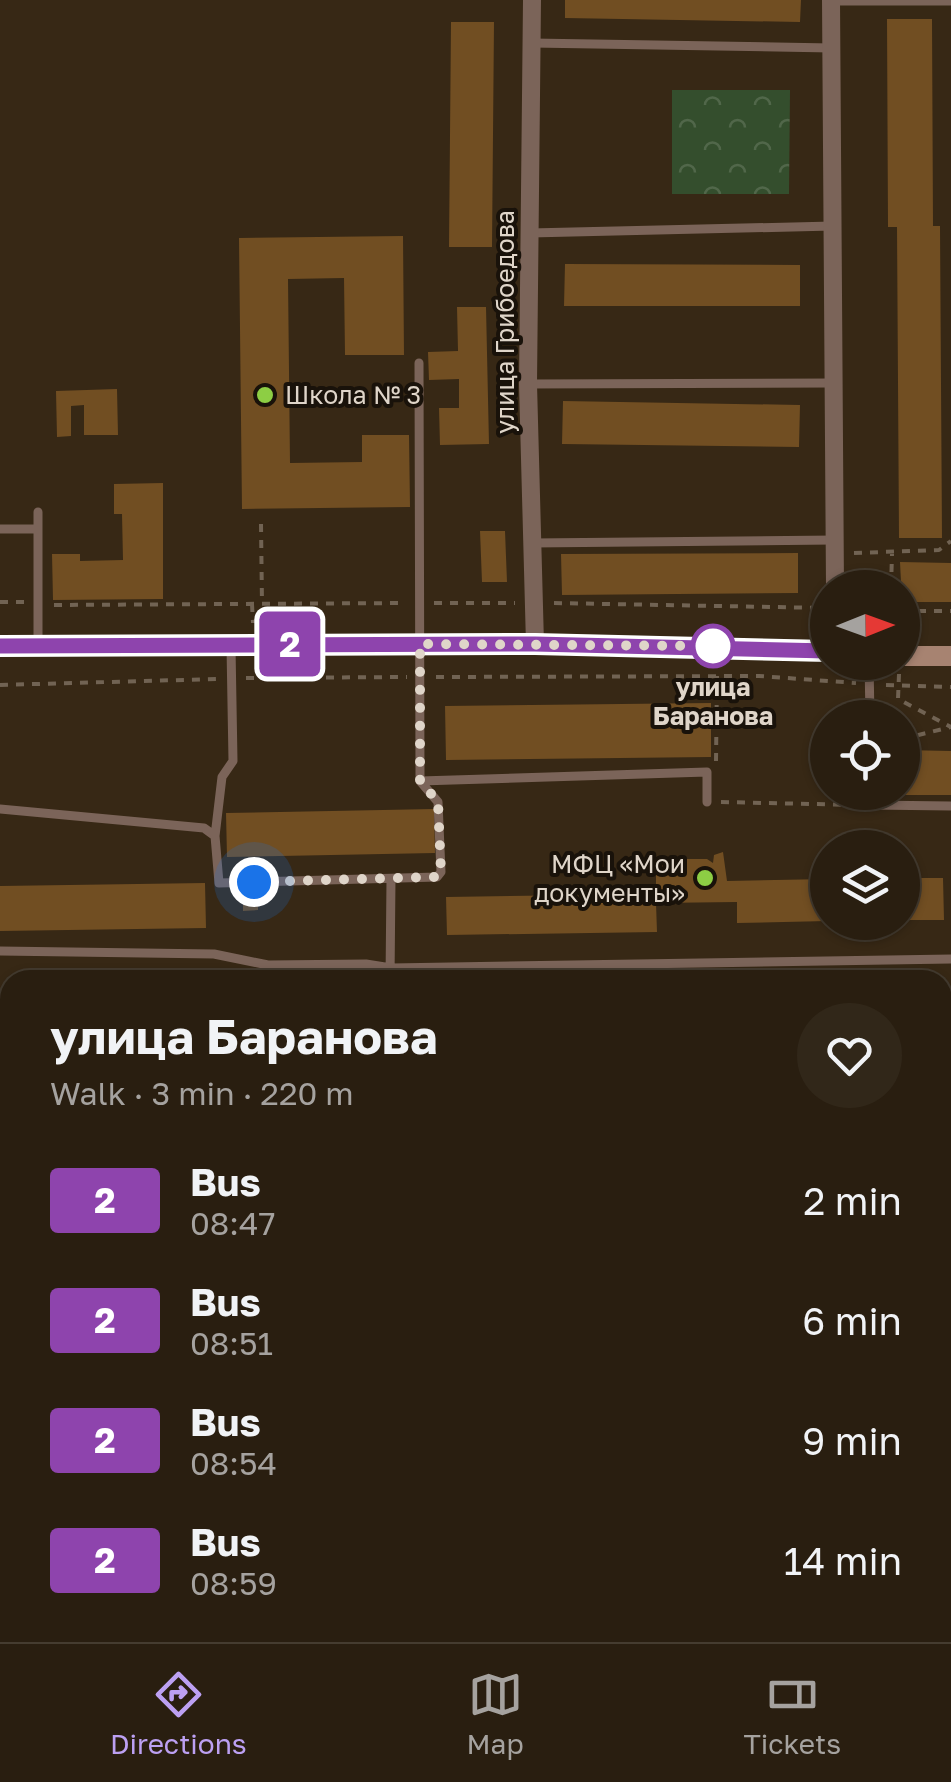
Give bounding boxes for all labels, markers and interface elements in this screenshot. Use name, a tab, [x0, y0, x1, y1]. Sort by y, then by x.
street label: улица Грибоедова	[489, 210, 520, 434]
place label: Школа № 3	[285, 379, 421, 410]
marker: Школа № 3	[254, 384, 276, 406]
north arrow	[810, 570, 920, 680]
map controls	[810, 570, 920, 940]
line badge: 2	[258, 612, 322, 676]
text: 2	[279, 623, 301, 665]
marker: улица Баранова	[692, 625, 734, 667]
place label: улица Баранова	[653, 671, 773, 731]
button: locate	[810, 700, 920, 810]
button: layers	[810, 830, 920, 940]
place label: МФЦ «Мои документы»	[534, 848, 685, 908]
your location	[229, 857, 279, 907]
marker: МФЦ «Мои документы»	[694, 867, 716, 889]
button: heart	[797, 1003, 902, 1108]
text: улица Баранова	[50, 1007, 438, 1065]
text: Walk · 3 min · 220 m	[50, 1074, 354, 1112]
text: Bus	[190, 1159, 261, 1204]
text: 2 min	[803, 1178, 902, 1223]
text: 2	[94, 1179, 116, 1221]
text: 08:47	[190, 1204, 275, 1242]
text: Bus	[190, 1279, 261, 1324]
text: 6 min	[802, 1298, 902, 1343]
text: 2	[94, 1299, 116, 1341]
text: 08:51	[190, 1324, 273, 1362]
text: Bus	[190, 1399, 261, 1444]
text: 9 min	[802, 1418, 902, 1463]
text: 2	[94, 1419, 116, 1461]
text: 08:54	[190, 1444, 277, 1482]
text: Bus	[190, 1519, 261, 1564]
text: 14 min	[784, 1538, 902, 1583]
text: 2	[94, 1539, 116, 1581]
text: 08:59	[190, 1564, 277, 1602]
tab: Directions	[110, 1667, 247, 1760]
tab: Map	[467, 1667, 524, 1760]
tab: Tickets	[743, 1667, 841, 1760]

